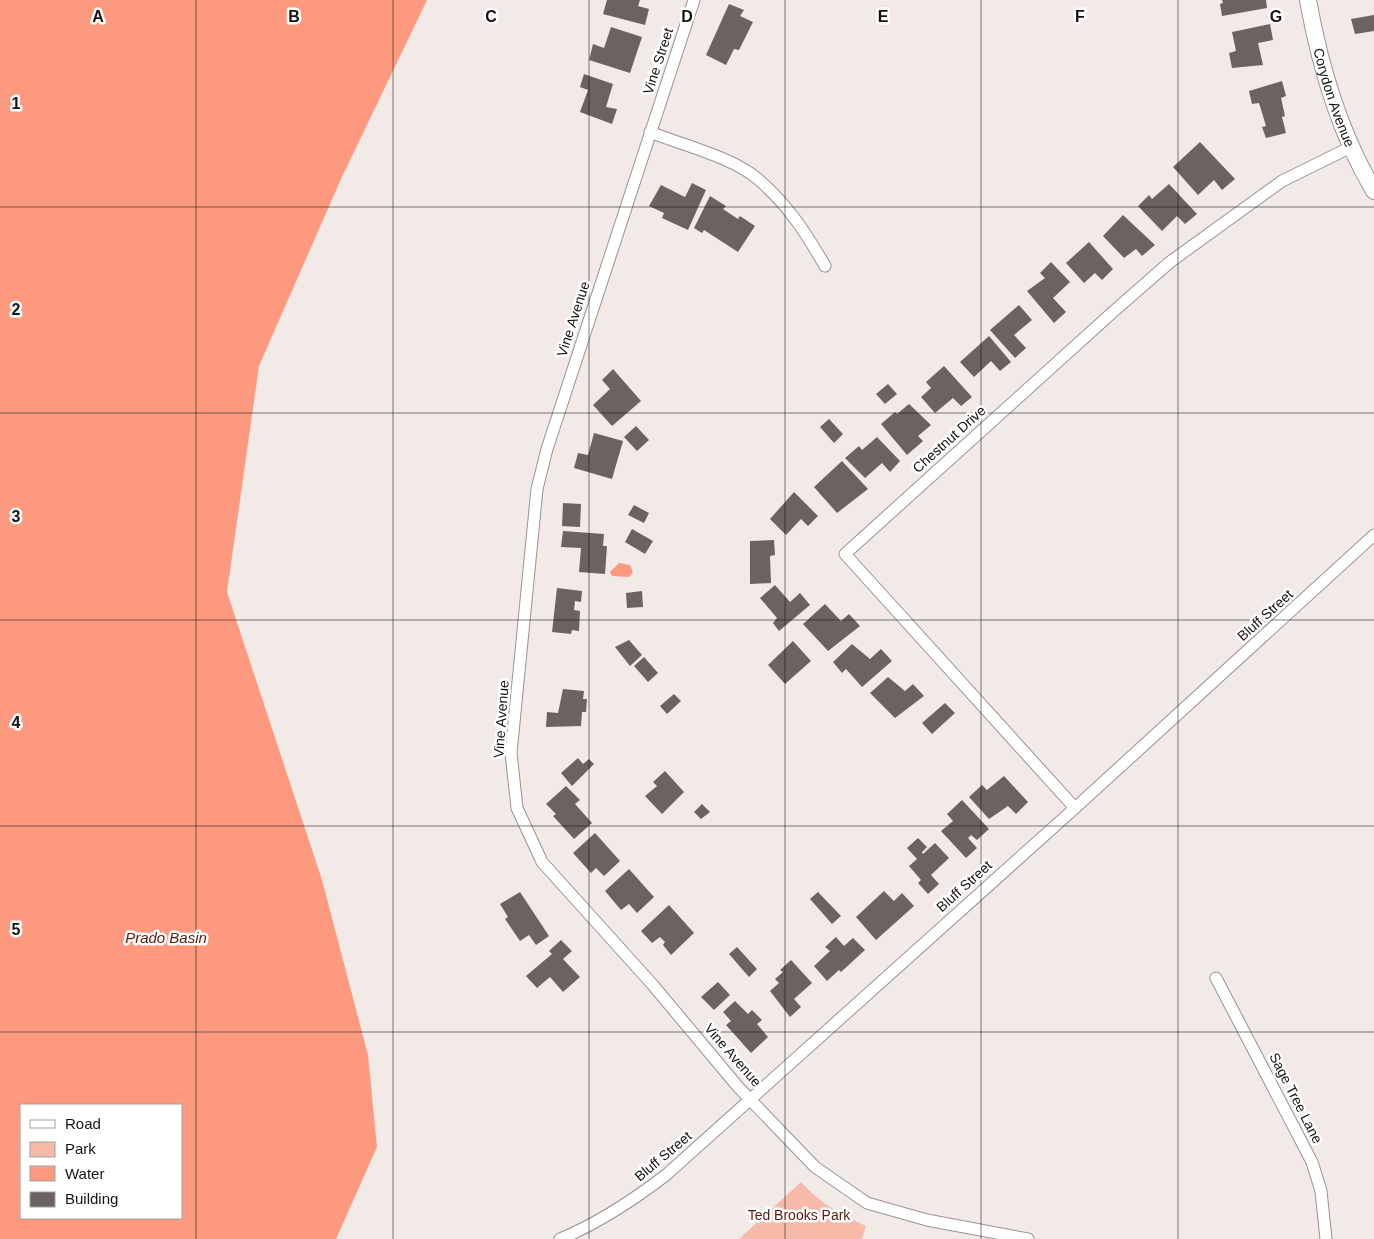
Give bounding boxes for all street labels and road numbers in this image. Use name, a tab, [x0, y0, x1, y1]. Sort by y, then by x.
street label: Vine Street	[640, 26, 676, 96]
street label: Corydon Avenue	[1310, 46, 1358, 150]
street label: Vine Avenue	[553, 279, 593, 359]
street label: Chestnut Drive	[909, 402, 989, 476]
street label: Bluff Street	[1234, 586, 1296, 644]
street label: Vine Avenue	[490, 679, 512, 759]
street label: Bluff Street	[933, 857, 995, 915]
street label: Vine Avenue	[701, 1020, 765, 1090]
street label: Sage Tree Lane	[1266, 1050, 1326, 1146]
street label: Bluff Street	[631, 1128, 695, 1184]

